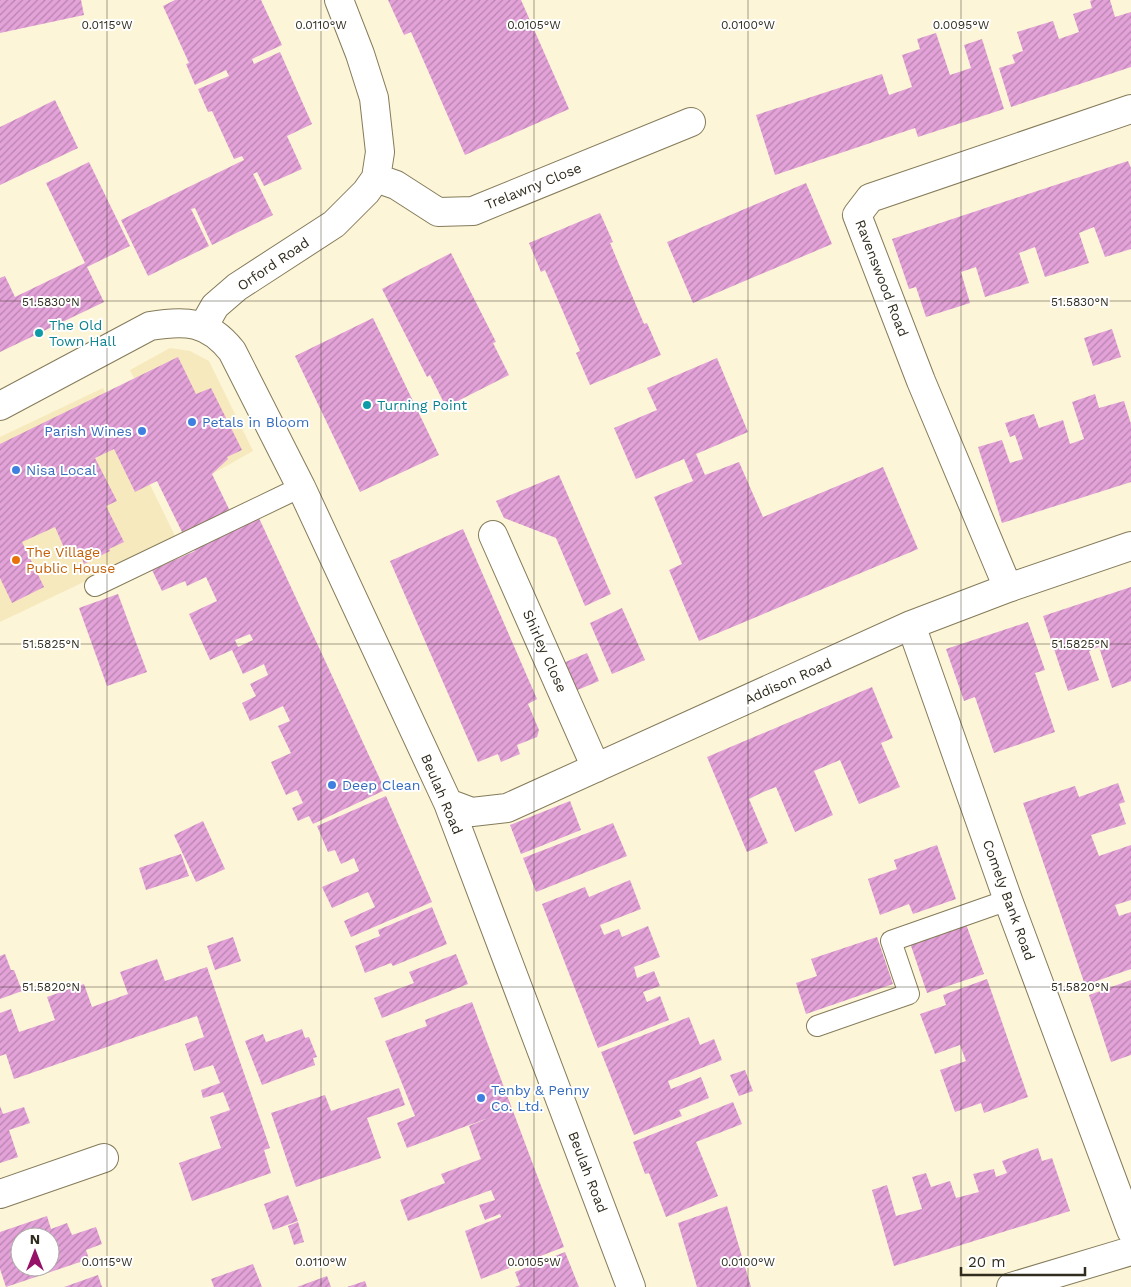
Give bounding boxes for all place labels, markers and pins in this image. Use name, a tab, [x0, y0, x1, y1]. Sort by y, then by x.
place label: The Old Town Hall	[49, 317, 117, 349]
marker: The Old Town Hall	[33, 327, 45, 339]
place label: Turning Point	[377, 397, 467, 413]
marker: Turning Point	[361, 399, 373, 411]
place label: Petals in Bloom	[202, 414, 309, 430]
marker: Petals in Bloom	[186, 416, 198, 428]
place label: Parish Wines	[44, 423, 132, 439]
marker: Parish Wines	[136, 425, 148, 437]
place label: Nisa Local	[26, 462, 97, 478]
marker: Nisa Local	[10, 464, 22, 476]
place label: The Village Public House	[26, 544, 115, 576]
marker: The Village Public House	[10, 554, 22, 566]
place label: Deep Clean	[342, 777, 420, 793]
marker: Deep Clean	[326, 779, 338, 791]
place label: Tenby & Penny Co. Ltd.	[491, 1082, 590, 1114]
marker: Tenby & Penny Co. Ltd.	[475, 1092, 487, 1104]

